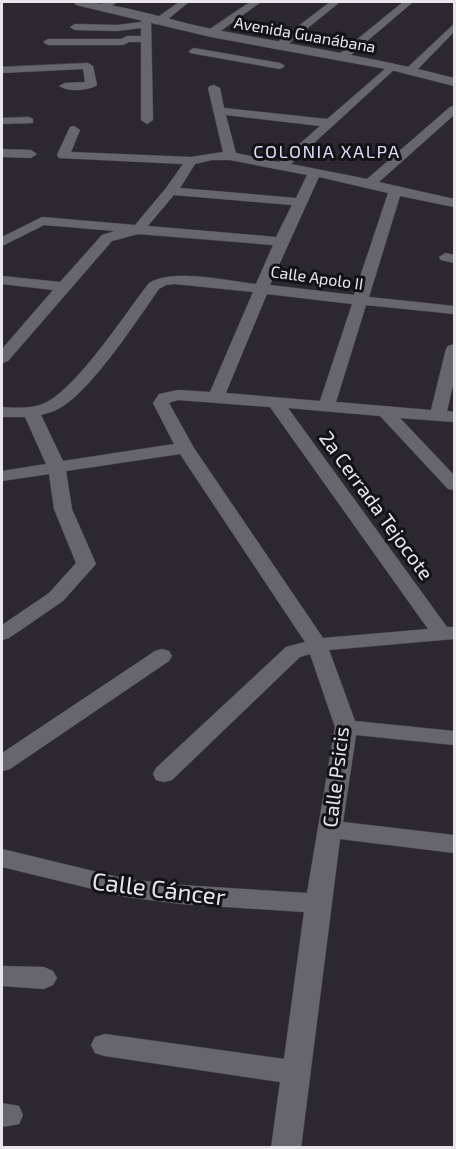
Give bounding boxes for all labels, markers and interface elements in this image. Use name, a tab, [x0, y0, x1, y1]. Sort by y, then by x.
street label: Avenida Guanábana	[233, 12, 377, 56]
district label: COLONIA XALPA	[253, 140, 401, 162]
street label: Calle Apolo II	[269, 261, 365, 293]
street label: 2a Cerrada Tejocote	[315, 426, 439, 584]
street label: Calle Psicis	[317, 725, 353, 829]
street label: Calle Cáncer	[91, 865, 228, 911]

